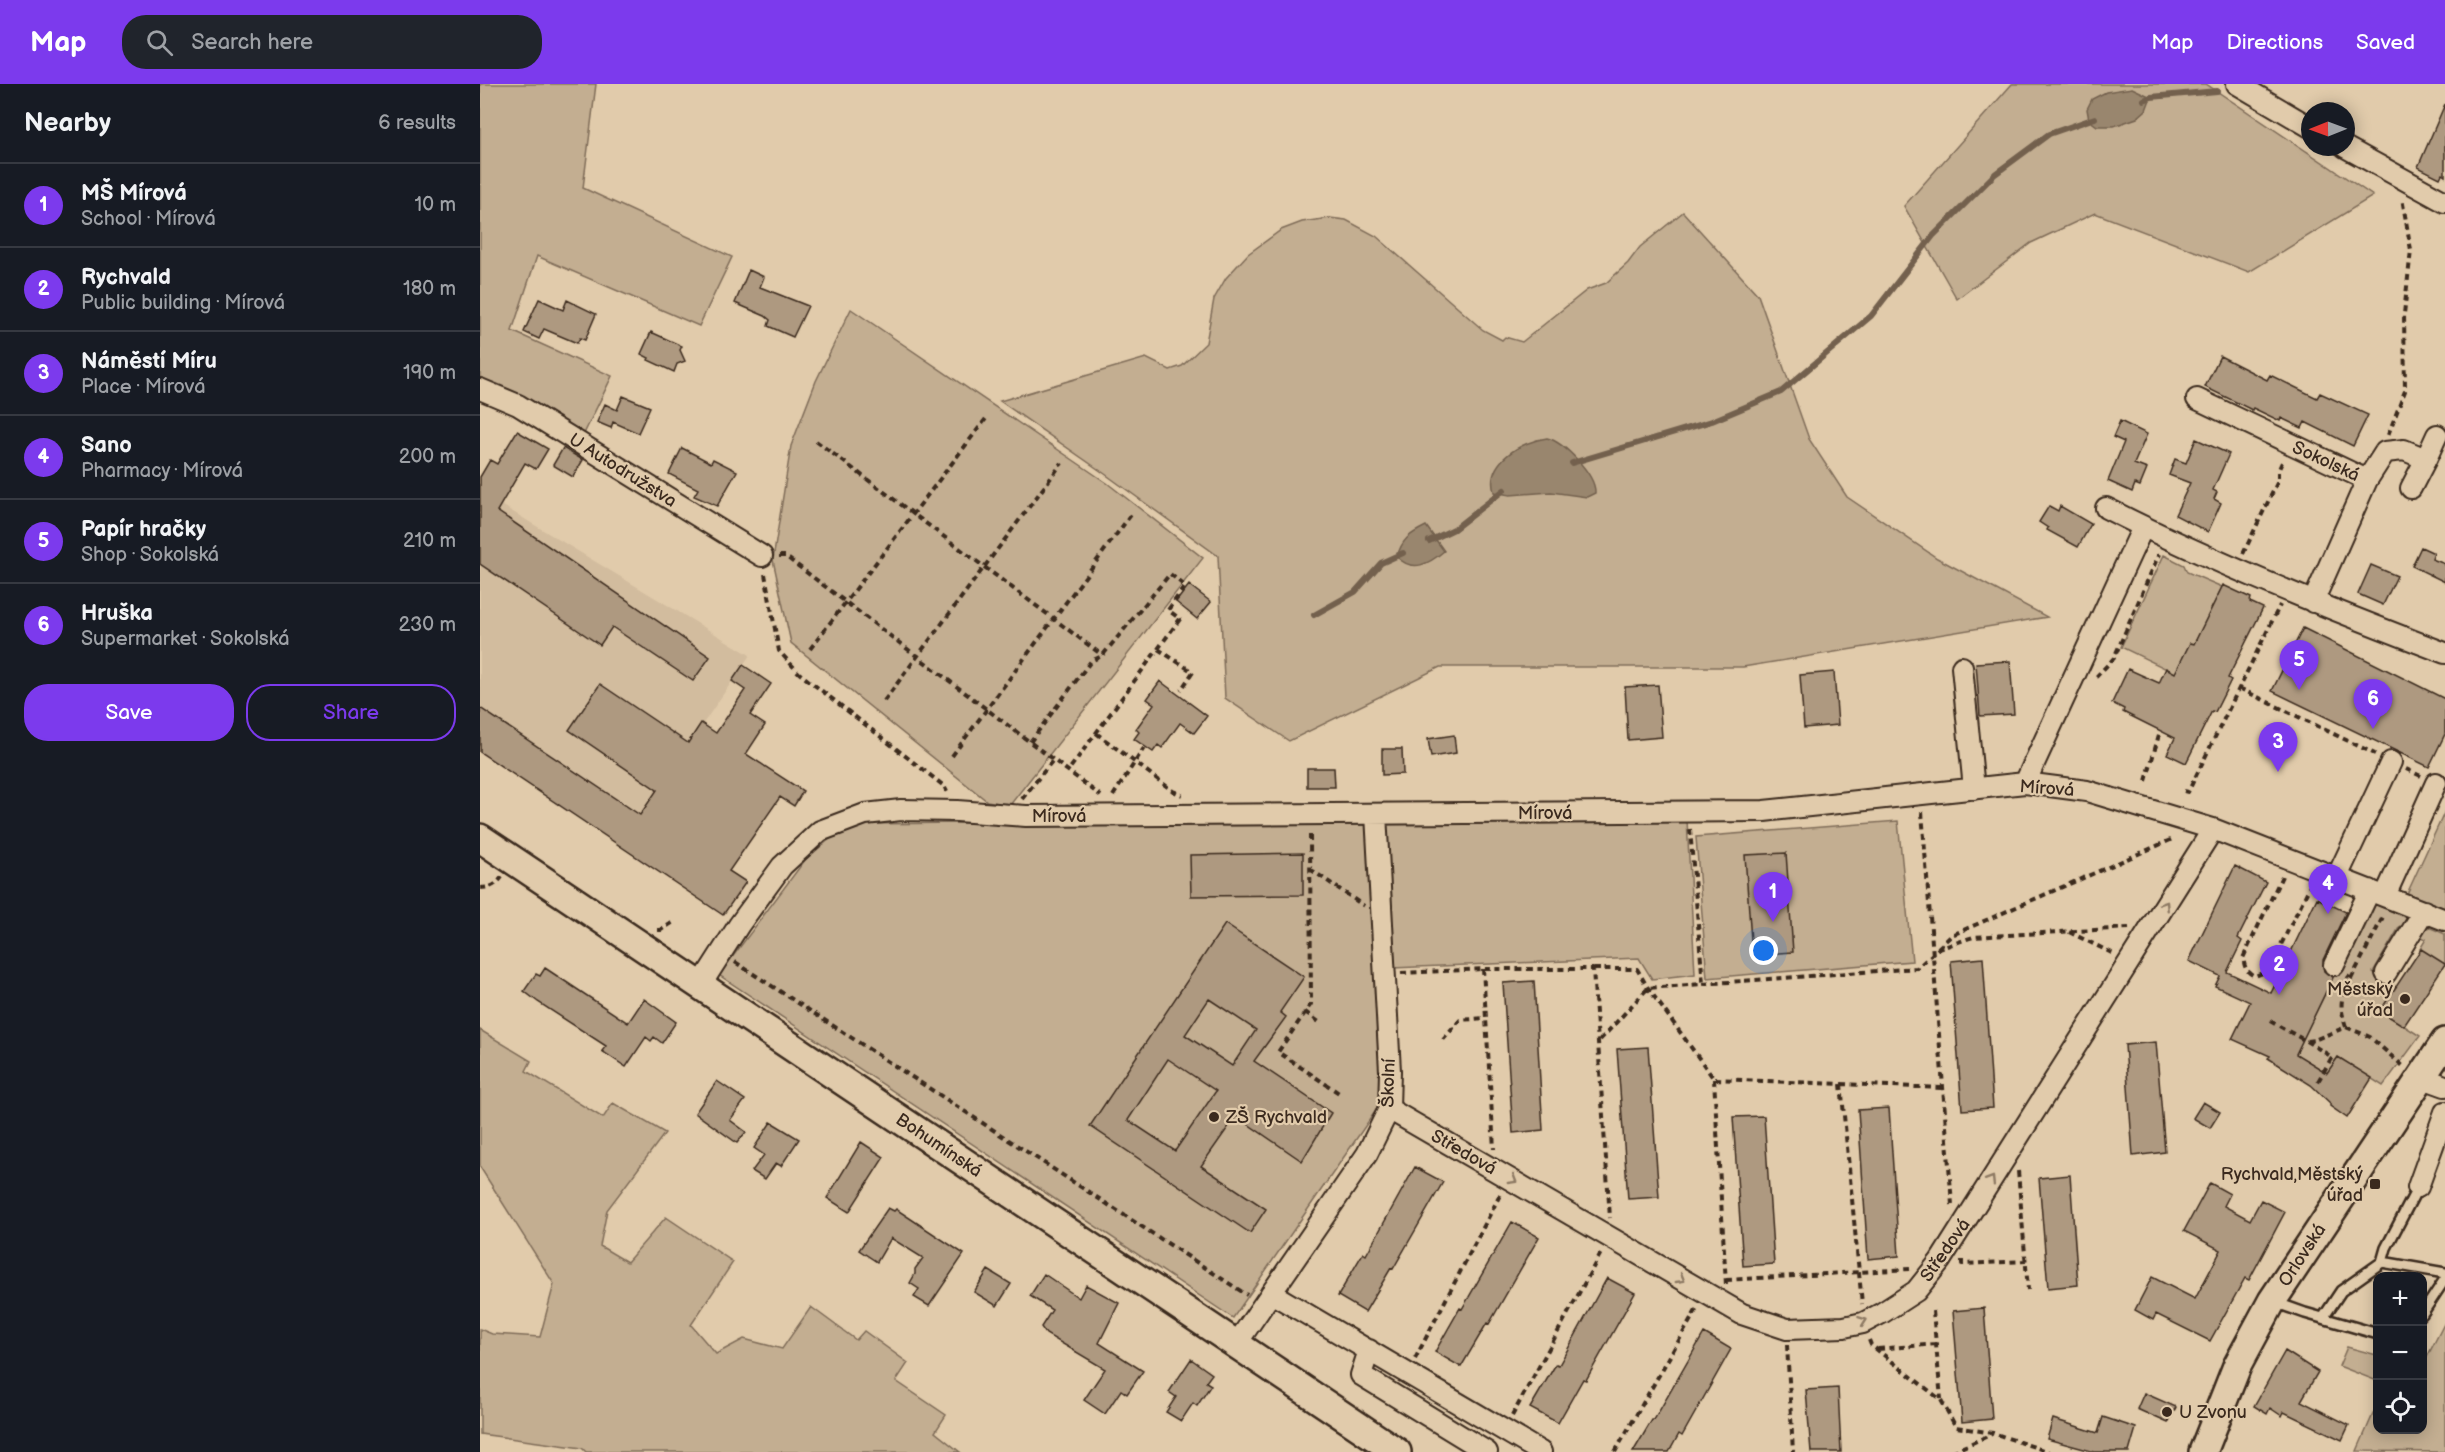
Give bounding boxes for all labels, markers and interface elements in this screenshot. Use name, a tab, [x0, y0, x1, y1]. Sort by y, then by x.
search box	[122, 15, 542, 69]
text: Map	[30, 26, 86, 59]
icon: search	[143, 26, 176, 59]
text: Search here	[191, 29, 313, 56]
text: Map	[2151, 30, 2194, 55]
text: Directions	[2227, 30, 2323, 55]
text: Saved	[2356, 30, 2415, 55]
north arrow	[2301, 102, 2355, 156]
text: Nearby	[24, 108, 111, 139]
text: 6 results	[378, 111, 456, 135]
text: MŠ Mírová	[81, 180, 187, 207]
text: 1	[39, 193, 48, 217]
text: 10 m	[415, 193, 456, 217]
text: School · Mírová	[81, 207, 216, 231]
text: Rychvald	[81, 264, 171, 291]
text: 2	[38, 277, 49, 301]
text: 180 m	[403, 277, 456, 301]
text: Public building · Mírová	[81, 291, 285, 315]
text: Náměstí Míru	[81, 348, 217, 375]
text: 3	[38, 361, 49, 385]
text: 190 m	[403, 361, 456, 385]
text: Place · Mírová	[81, 375, 206, 399]
street label: U Autodružstva	[565, 429, 680, 512]
text: Sano	[81, 432, 132, 459]
street label: Sokolská	[2289, 437, 2363, 486]
text: 4	[38, 445, 49, 469]
text: 200 m	[399, 445, 456, 469]
text: Pharmacy · Mírová	[81, 459, 243, 483]
text: Papír hračky	[81, 516, 206, 543]
text: 5	[38, 529, 49, 553]
text: 210 m	[403, 529, 456, 553]
text: Shop · Sokolská	[81, 543, 219, 567]
text: Hruška	[81, 600, 153, 627]
text: 6	[37, 613, 50, 637]
text: 230 m	[399, 613, 456, 637]
text: Supermarket · Sokolská	[81, 627, 290, 651]
pin: 5	[2280, 640, 2318, 690]
pin: 6	[2354, 680, 2392, 729]
button: Save	[24, 684, 234, 741]
button: Share	[246, 684, 456, 741]
pin: 3	[2258, 722, 2298, 772]
street label: Mírová	[2019, 776, 2075, 801]
street label: Mírová	[1518, 803, 1572, 824]
street label: Mírová	[1032, 806, 1086, 827]
pin: 4	[2308, 864, 2348, 914]
pin: 1	[1754, 872, 1792, 922]
one-way arrow	[2158, 900, 2169, 911]
your location	[1749, 936, 1778, 965]
pin: 2	[2260, 946, 2298, 995]
place label: Městský úřad	[2327, 979, 2394, 1021]
marker: Městský úřad	[2398, 992, 2412, 1006]
street label: Školní	[1376, 1057, 1400, 1108]
place label: ZŠ Rychvald	[1225, 1106, 1327, 1128]
street label: Bohumínská	[892, 1109, 986, 1182]
marker: ZŠ Rychvald	[1207, 1110, 1221, 1124]
street label: Středová	[1427, 1125, 1500, 1180]
place label: Rychvald,Městský úřad	[2221, 1164, 2364, 1206]
one-way arrow	[1507, 1173, 1517, 1184]
one-way arrow	[1984, 1176, 1996, 1186]
marker: Rychvald,Městský úřad	[2368, 1177, 2382, 1191]
street label: Středová	[1916, 1215, 1975, 1286]
street label: Orlovská	[2274, 1220, 2330, 1291]
one-way arrow	[1675, 1271, 1685, 1283]
map controls	[2373, 1272, 2427, 1434]
button: +	[2373, 1272, 2427, 1326]
one-way arrow	[1857, 1316, 1868, 1329]
button: −	[2373, 1326, 2427, 1380]
button: locate	[2373, 1380, 2427, 1434]
place label: U Zvonu	[2179, 1402, 2247, 1423]
marker: U Zvonu	[2160, 1405, 2174, 1419]

